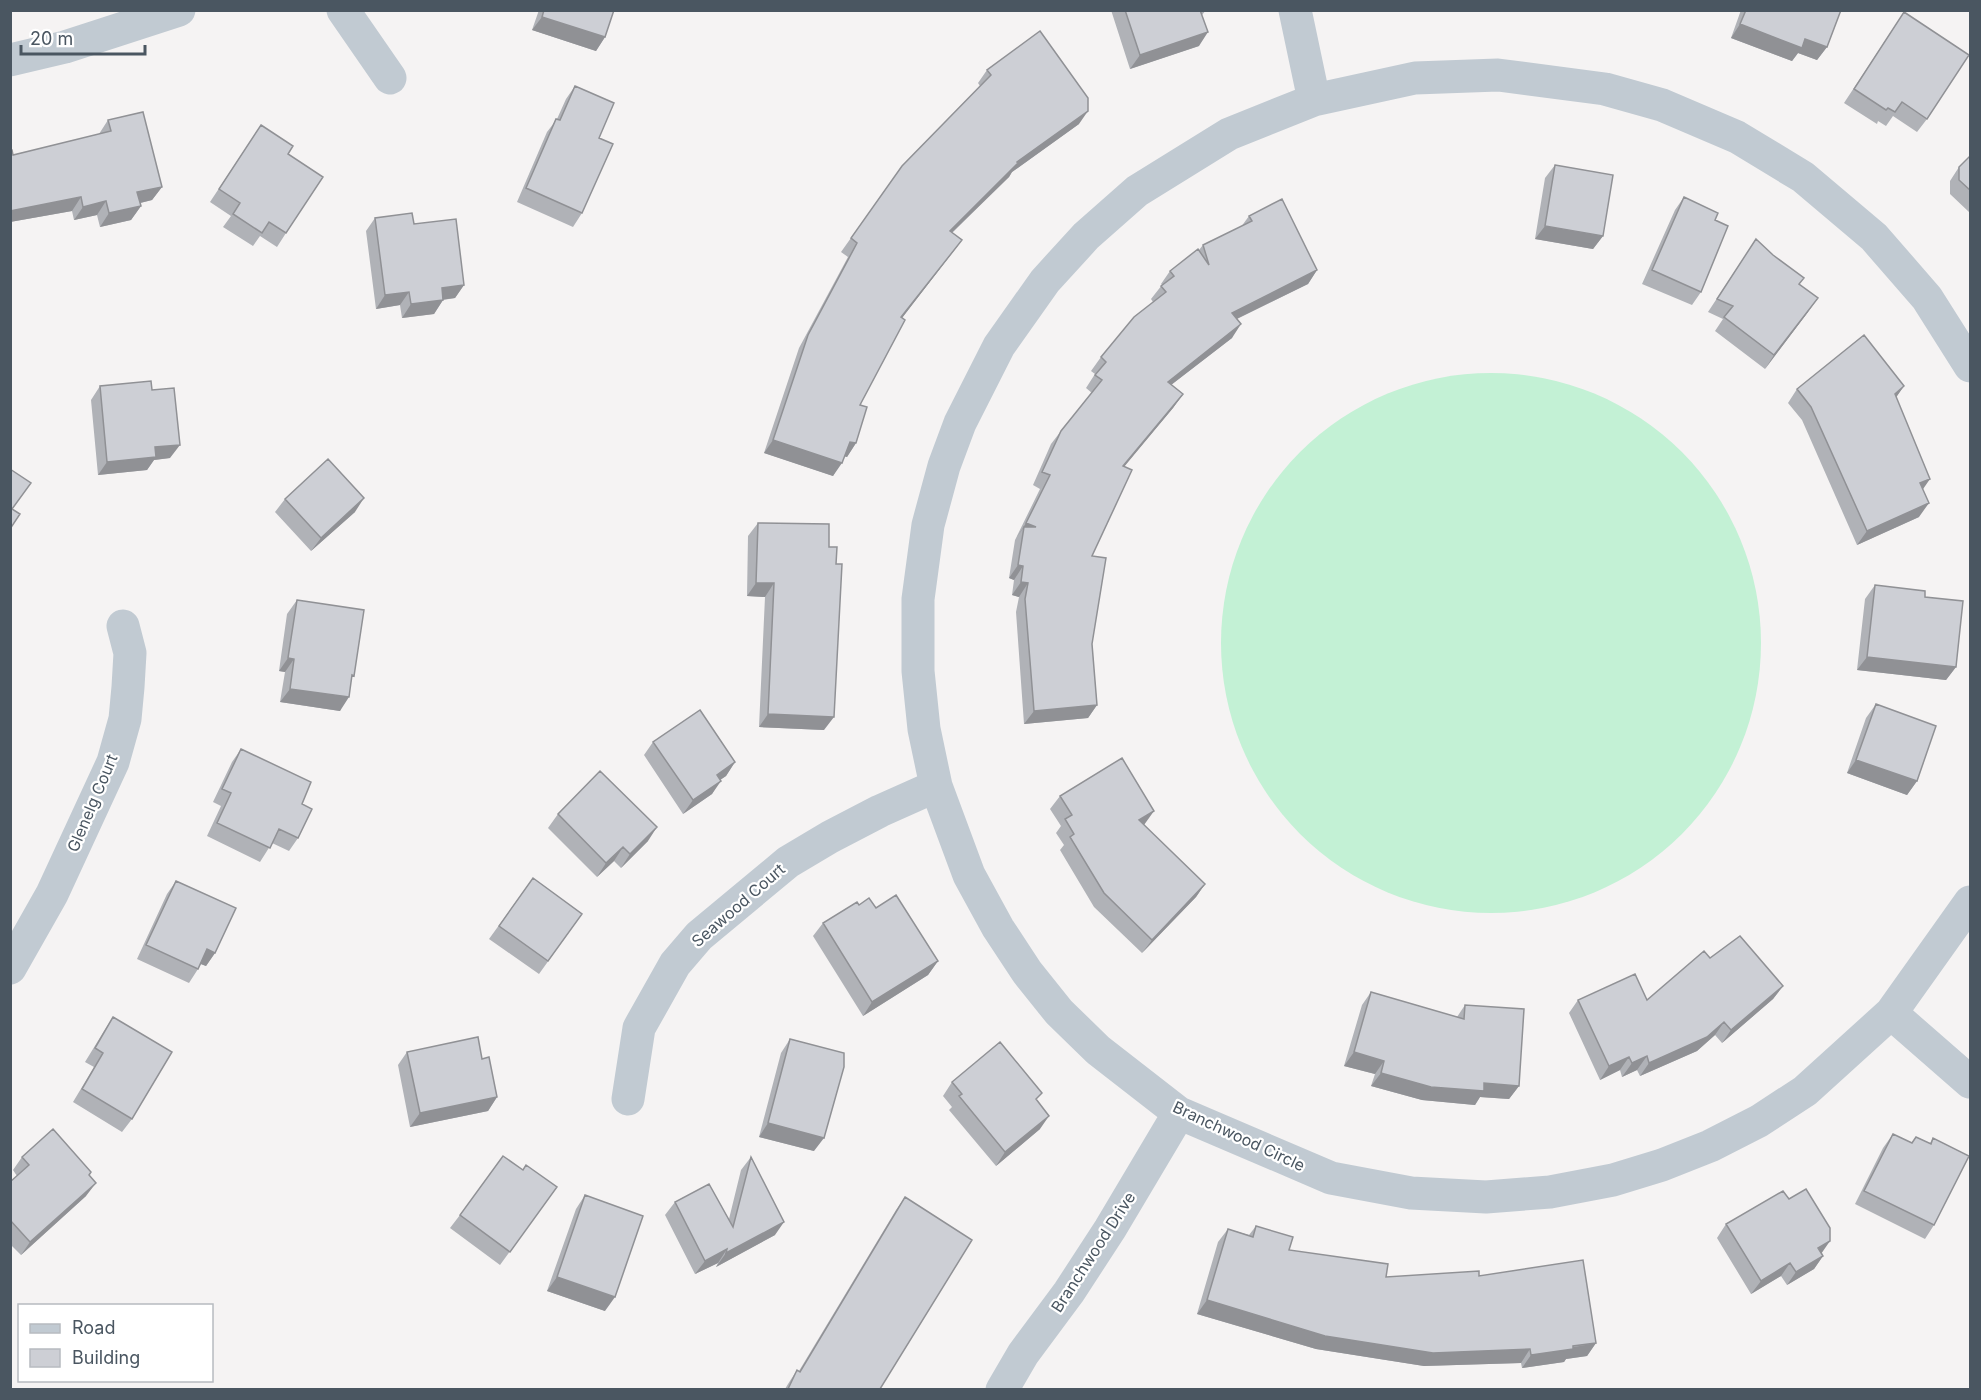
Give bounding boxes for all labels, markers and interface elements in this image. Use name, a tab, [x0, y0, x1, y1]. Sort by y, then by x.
scale bar	[21, 18, 146, 56]
text: 20 m	[30, 28, 73, 49]
street label: Glenelg Court	[62, 751, 122, 855]
street label: Seawood Court	[687, 859, 789, 951]
street label: Branchwood Circle	[1170, 1097, 1308, 1175]
street label: Branchwood Drive	[1047, 1188, 1139, 1316]
legend	[18, 1304, 213, 1382]
text: Road	[72, 1317, 115, 1338]
text: Building	[72, 1347, 140, 1368]

